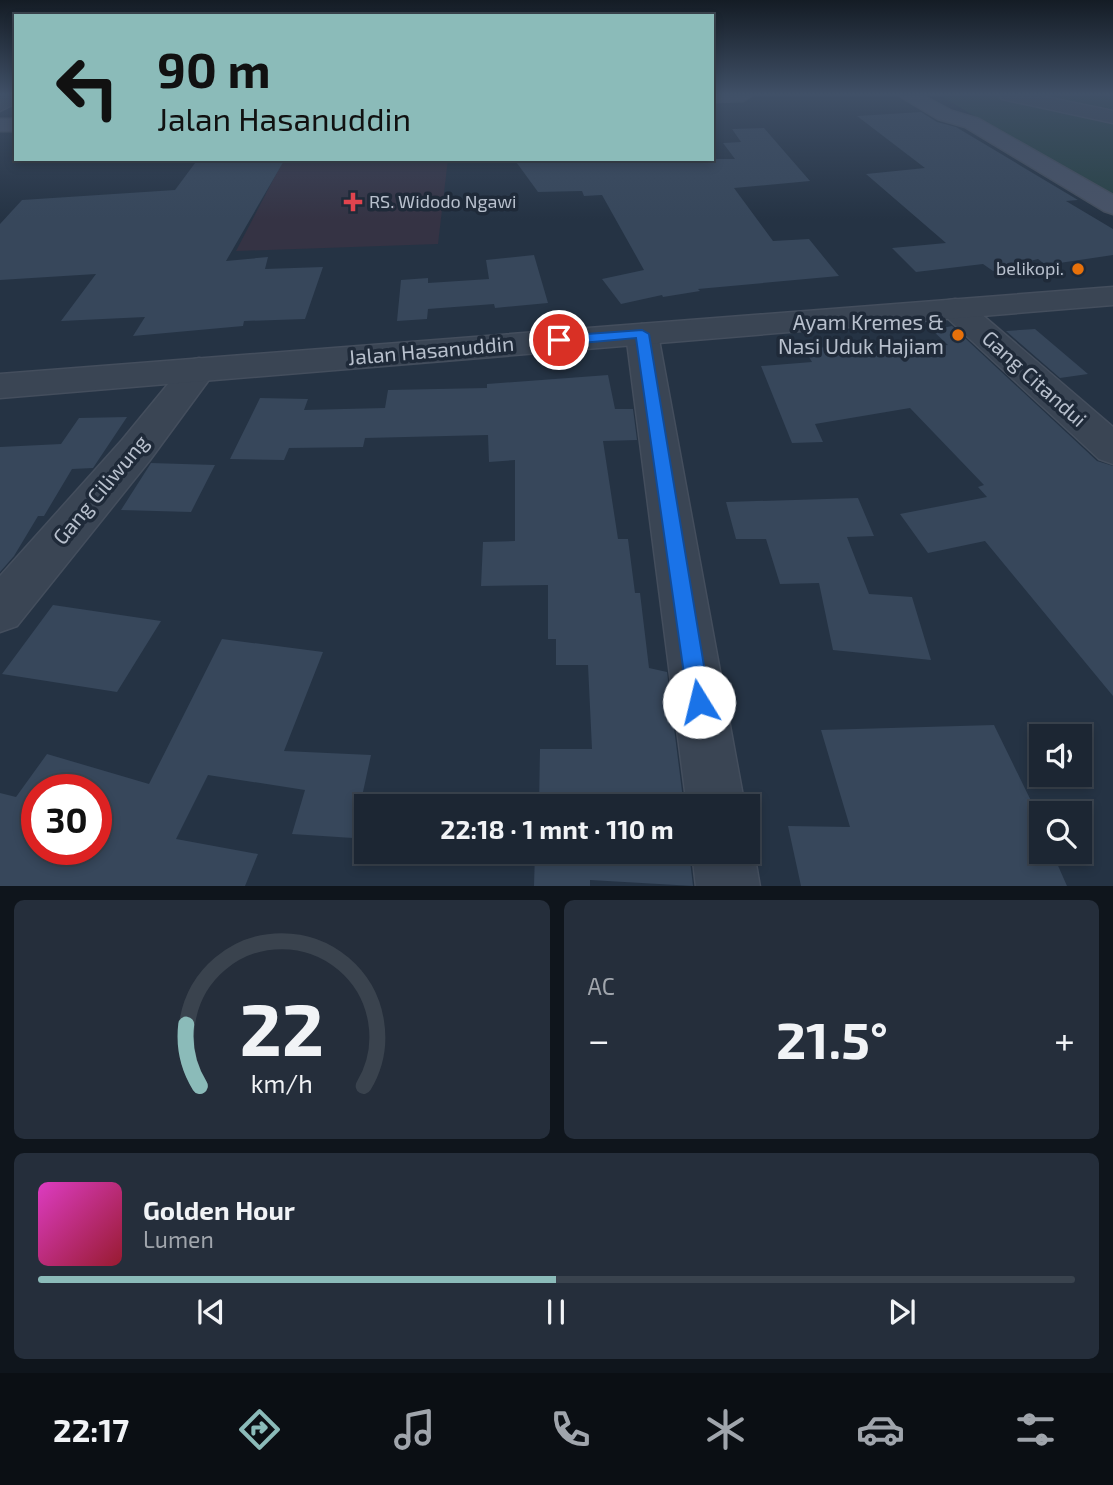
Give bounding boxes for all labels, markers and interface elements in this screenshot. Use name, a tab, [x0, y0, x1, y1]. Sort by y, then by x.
text: 90 m	[157, 39, 271, 98]
icon: left	[42, 42, 133, 133]
text: Jalan Hasanuddin	[157, 99, 411, 137]
place label: RS. Widodo Ngawi	[369, 190, 517, 212]
marker: RS. Widodo Ngawi	[343, 192, 363, 212]
place label: belikopi.	[996, 257, 1064, 279]
marker: belikopi.	[1070, 261, 1086, 277]
place label: Ayam Kremes & Nasi Uduk Hajiam	[778, 309, 944, 359]
pin	[529, 310, 589, 370]
icon: arrive	[540, 321, 578, 359]
street label: Gang Citandui	[978, 325, 1092, 431]
marker: Ayam Kremes & Nasi Uduk Hajiam	[950, 327, 966, 343]
street label: Jalan Hasanuddin	[347, 330, 515, 369]
street label: Gang Ciliwung	[47, 429, 153, 549]
position arrow	[662, 665, 736, 739]
map controls	[1029, 724, 1092, 864]
button: sound	[1029, 724, 1092, 787]
speed limit sign: 30	[21, 774, 112, 865]
button: search	[1029, 801, 1092, 864]
text: 22:18 · 1 mnt · 110 m	[440, 813, 674, 844]
text: AC	[588, 972, 615, 1000]
text: 22	[239, 983, 324, 1071]
text: 21.5°	[776, 1007, 888, 1069]
text: −	[588, 1016, 610, 1062]
text: +	[1054, 1016, 1075, 1062]
text: km/h	[251, 1067, 313, 1097]
text: Golden Hour	[143, 1194, 295, 1225]
text: Lumen	[143, 1225, 214, 1253]
icon: previous	[192, 1293, 230, 1331]
icon: pause	[537, 1293, 575, 1331]
icon: next	[883, 1293, 921, 1331]
icon: directions	[235, 1405, 284, 1454]
icon: music	[390, 1405, 439, 1454]
icon: phone	[546, 1405, 595, 1454]
icon: climate	[701, 1405, 750, 1454]
icon: car	[856, 1405, 905, 1454]
icon: filters	[1011, 1405, 1060, 1454]
text: 22:17	[53, 1410, 129, 1448]

